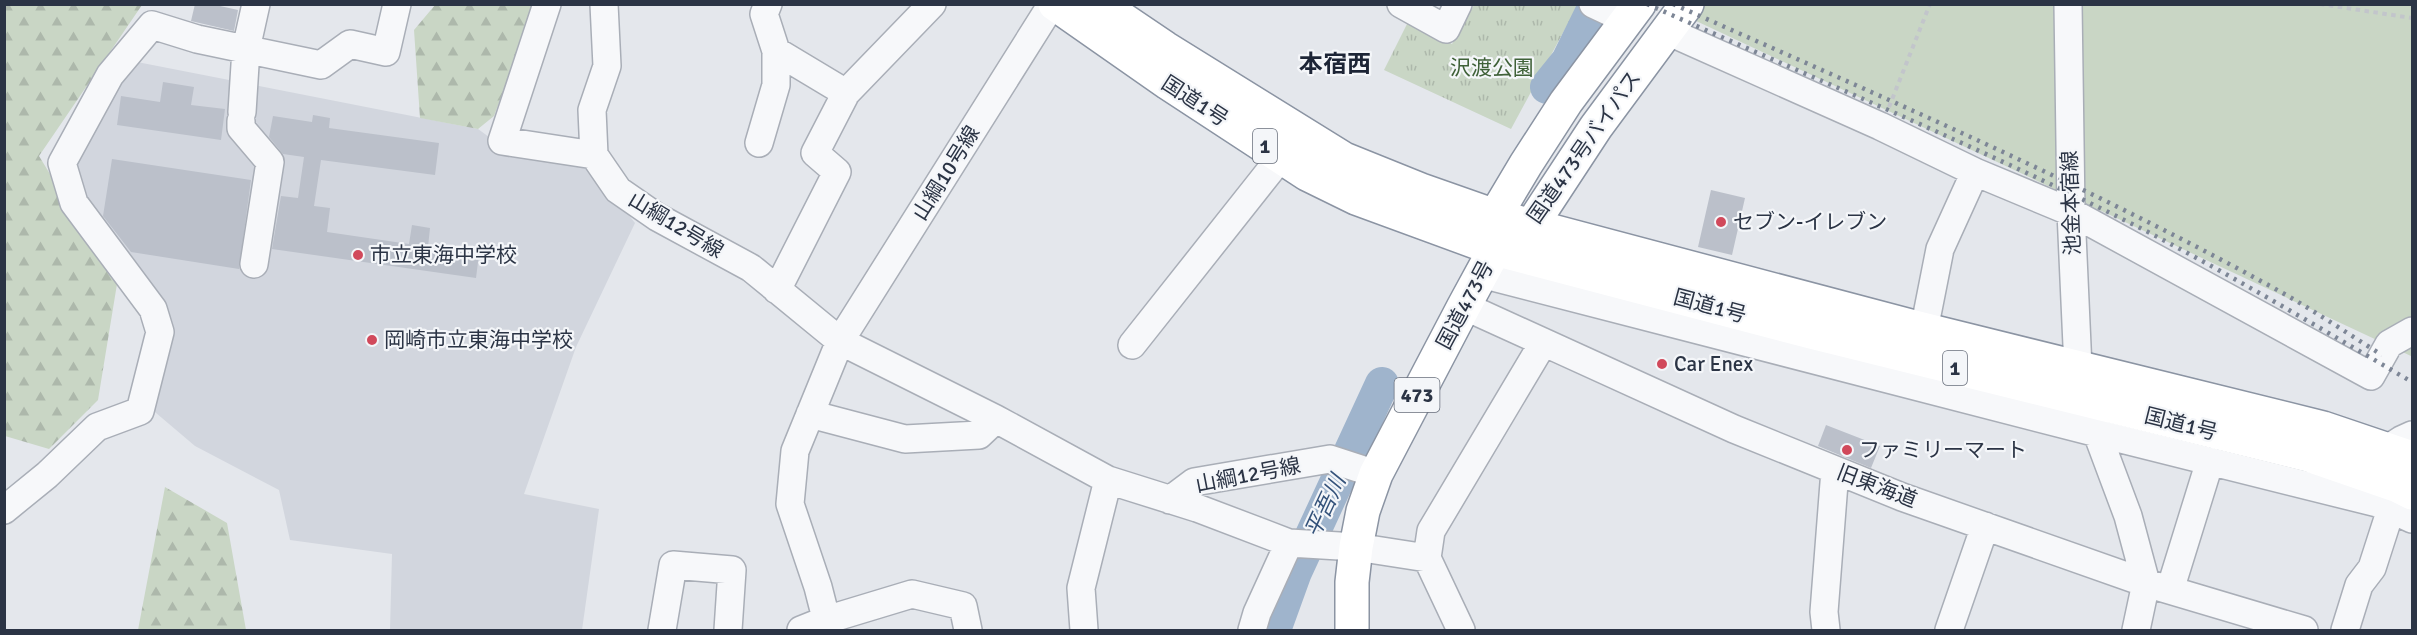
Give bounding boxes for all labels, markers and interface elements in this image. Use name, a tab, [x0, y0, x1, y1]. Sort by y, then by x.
district label: 本宿西	[1299, 49, 1371, 79]
park label: 沢渡公園	[1450, 55, 1534, 81]
street label: 国道473号バイパス	[1522, 66, 1646, 228]
street label: 国道1号	[1157, 70, 1233, 132]
street label: 山綱10号線	[907, 121, 985, 225]
road number: 1	[1253, 129, 1277, 163]
street label: 池金本宿線	[2056, 150, 2086, 256]
street label: 山綱12号線	[624, 186, 728, 264]
place label: セブン-イレブン	[1733, 209, 1887, 235]
marker: セブン-イレブン	[1714, 215, 1728, 229]
place label: 市立東海中学校	[370, 242, 517, 268]
marker: 市立東海中学校	[351, 248, 365, 262]
street label: 国道473号	[1431, 256, 1499, 354]
street label: 国道1号	[1671, 284, 1749, 328]
place label: 岡崎市立東海中学校	[384, 327, 573, 353]
marker: 岡崎市立東海中学校	[365, 333, 379, 347]
place label: Car Enex	[1674, 351, 1753, 377]
road number: 1	[1943, 351, 1967, 385]
marker: Car Enex	[1655, 357, 1669, 371]
road number: 473	[1394, 378, 1440, 412]
street label: 国道1号	[2142, 402, 2220, 446]
place label: ファミリーマート	[1859, 437, 2027, 463]
marker: ファミリーマート	[1840, 443, 1854, 457]
street label: 山綱12号線	[1193, 452, 1303, 498]
street label: 旧東海道	[1833, 459, 1921, 513]
water label: 平吾川	[1299, 469, 1352, 542]

